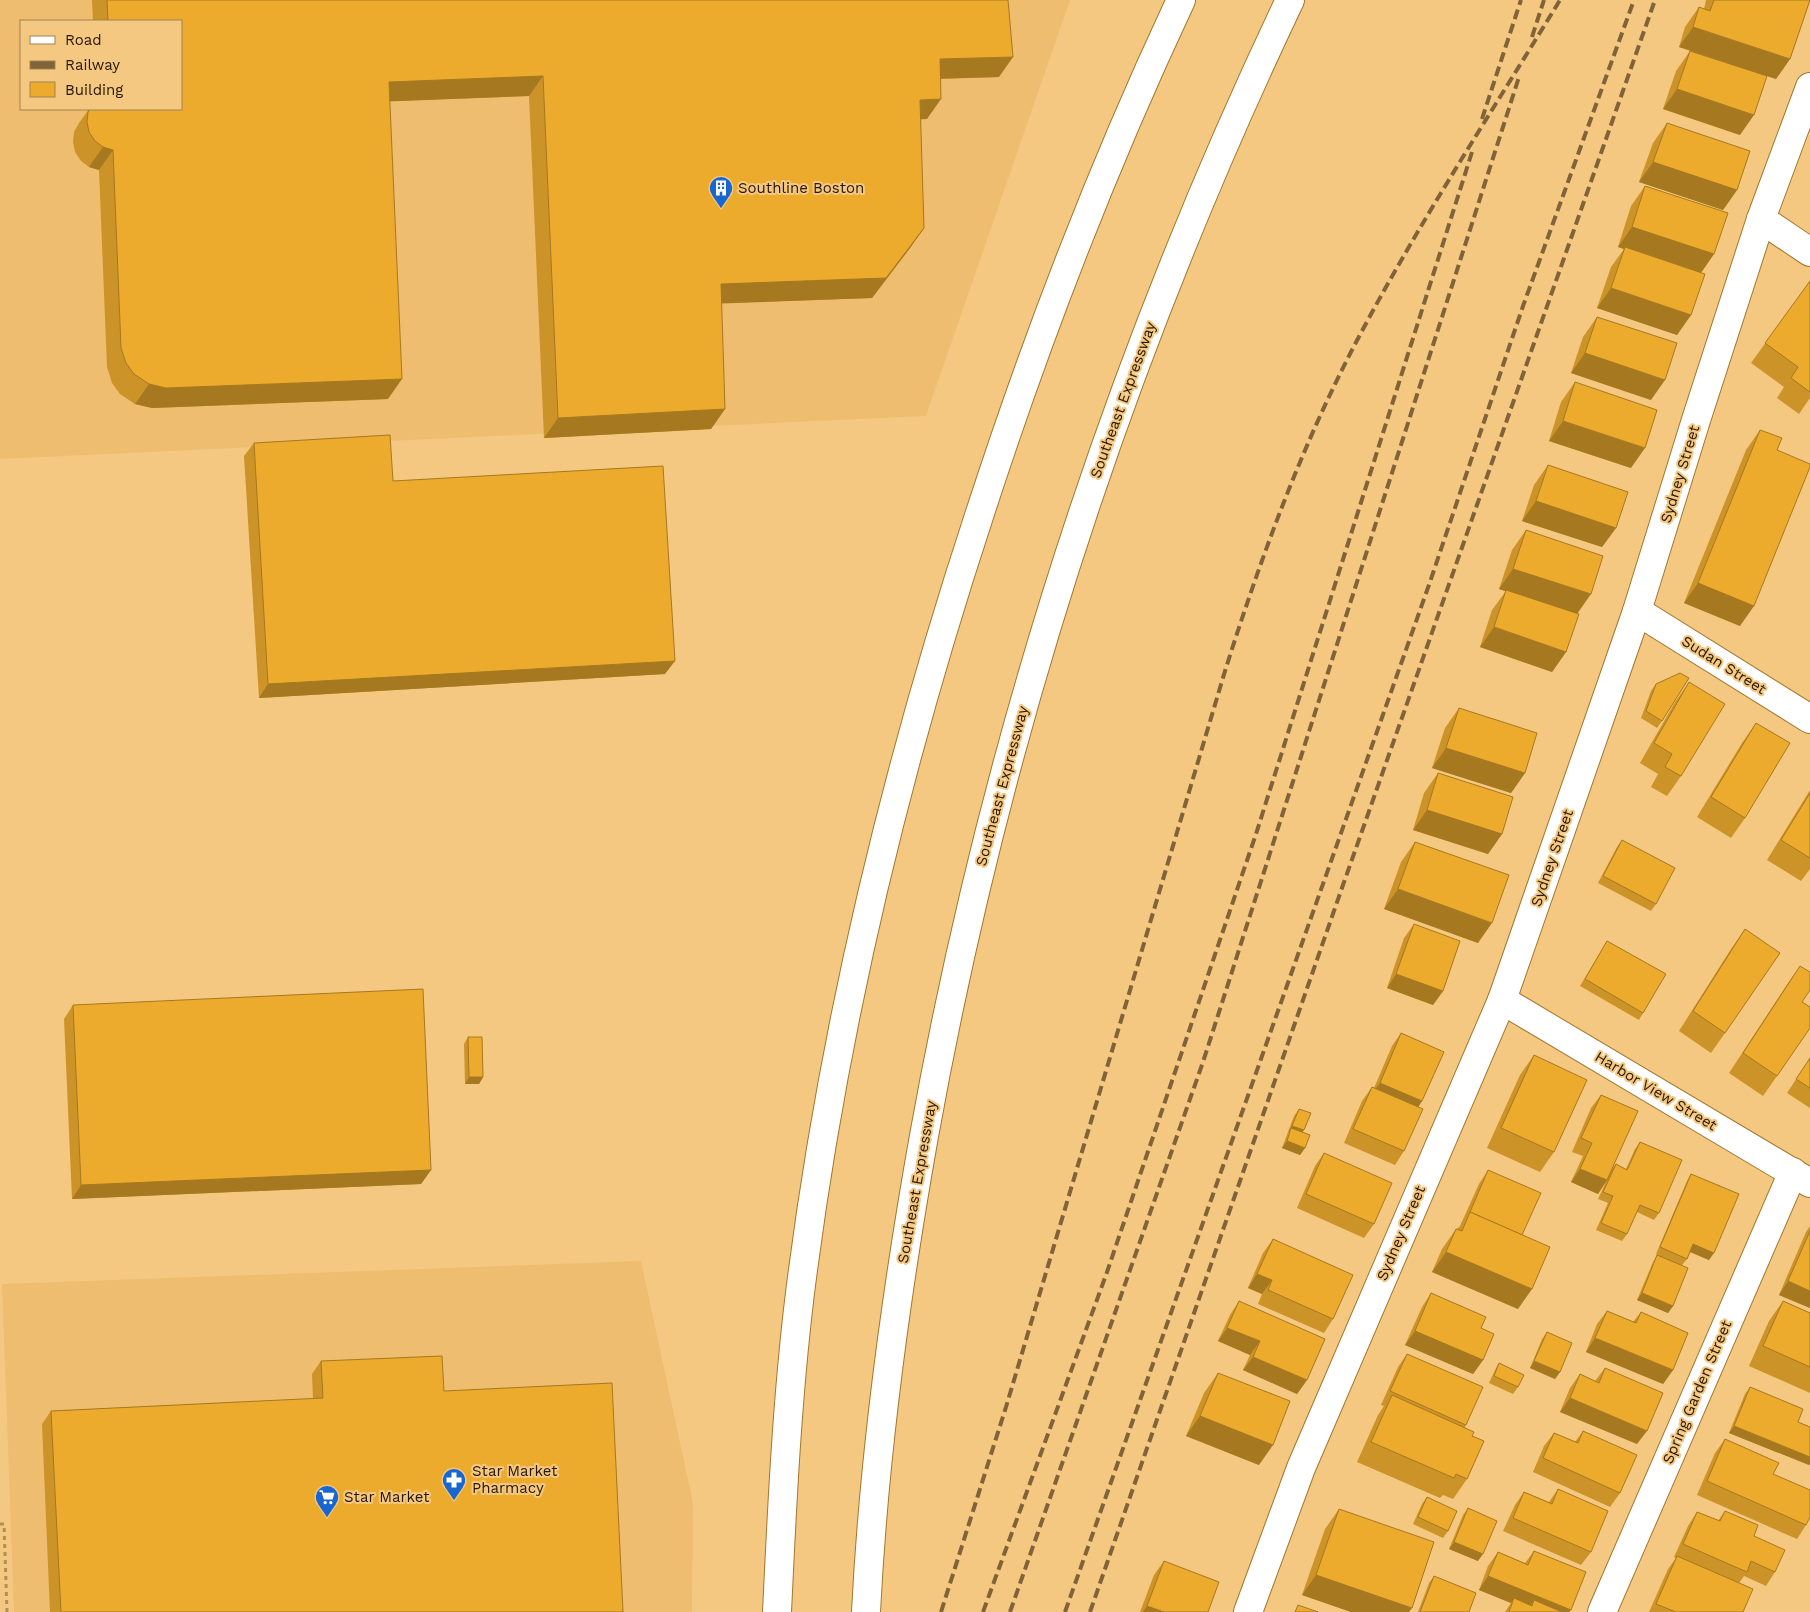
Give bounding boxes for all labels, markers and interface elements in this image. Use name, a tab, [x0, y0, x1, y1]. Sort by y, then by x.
legend	[20, 20, 182, 110]
text: Road	[65, 31, 102, 49]
text: Railway	[65, 56, 120, 74]
text: Building	[65, 81, 123, 99]
building icon: Southline Boston	[708, 175, 734, 209]
place label: Southline Boston	[738, 179, 864, 197]
street label: Southeast Expressway	[1086, 319, 1160, 481]
street label: Sydney Street	[1657, 422, 1704, 525]
street label: Sudan Street	[1678, 632, 1770, 699]
street label: Southeast Expressway	[972, 704, 1032, 868]
street label: Sydney Street	[1527, 806, 1577, 909]
street label: Harbor View Street	[1592, 1047, 1721, 1135]
street label: Southeast Expressway	[894, 1099, 940, 1265]
street label: Sydney Street	[1373, 1182, 1429, 1283]
street label: Spring Garden Street	[1659, 1317, 1736, 1467]
place label: Star Market Pharmacy	[472, 1462, 558, 1497]
pharmacy icon: Star Market Pharmacy	[441, 1467, 467, 1501]
supermarket icon: Star Market	[314, 1484, 340, 1518]
place label: Star Market	[344, 1488, 430, 1506]

